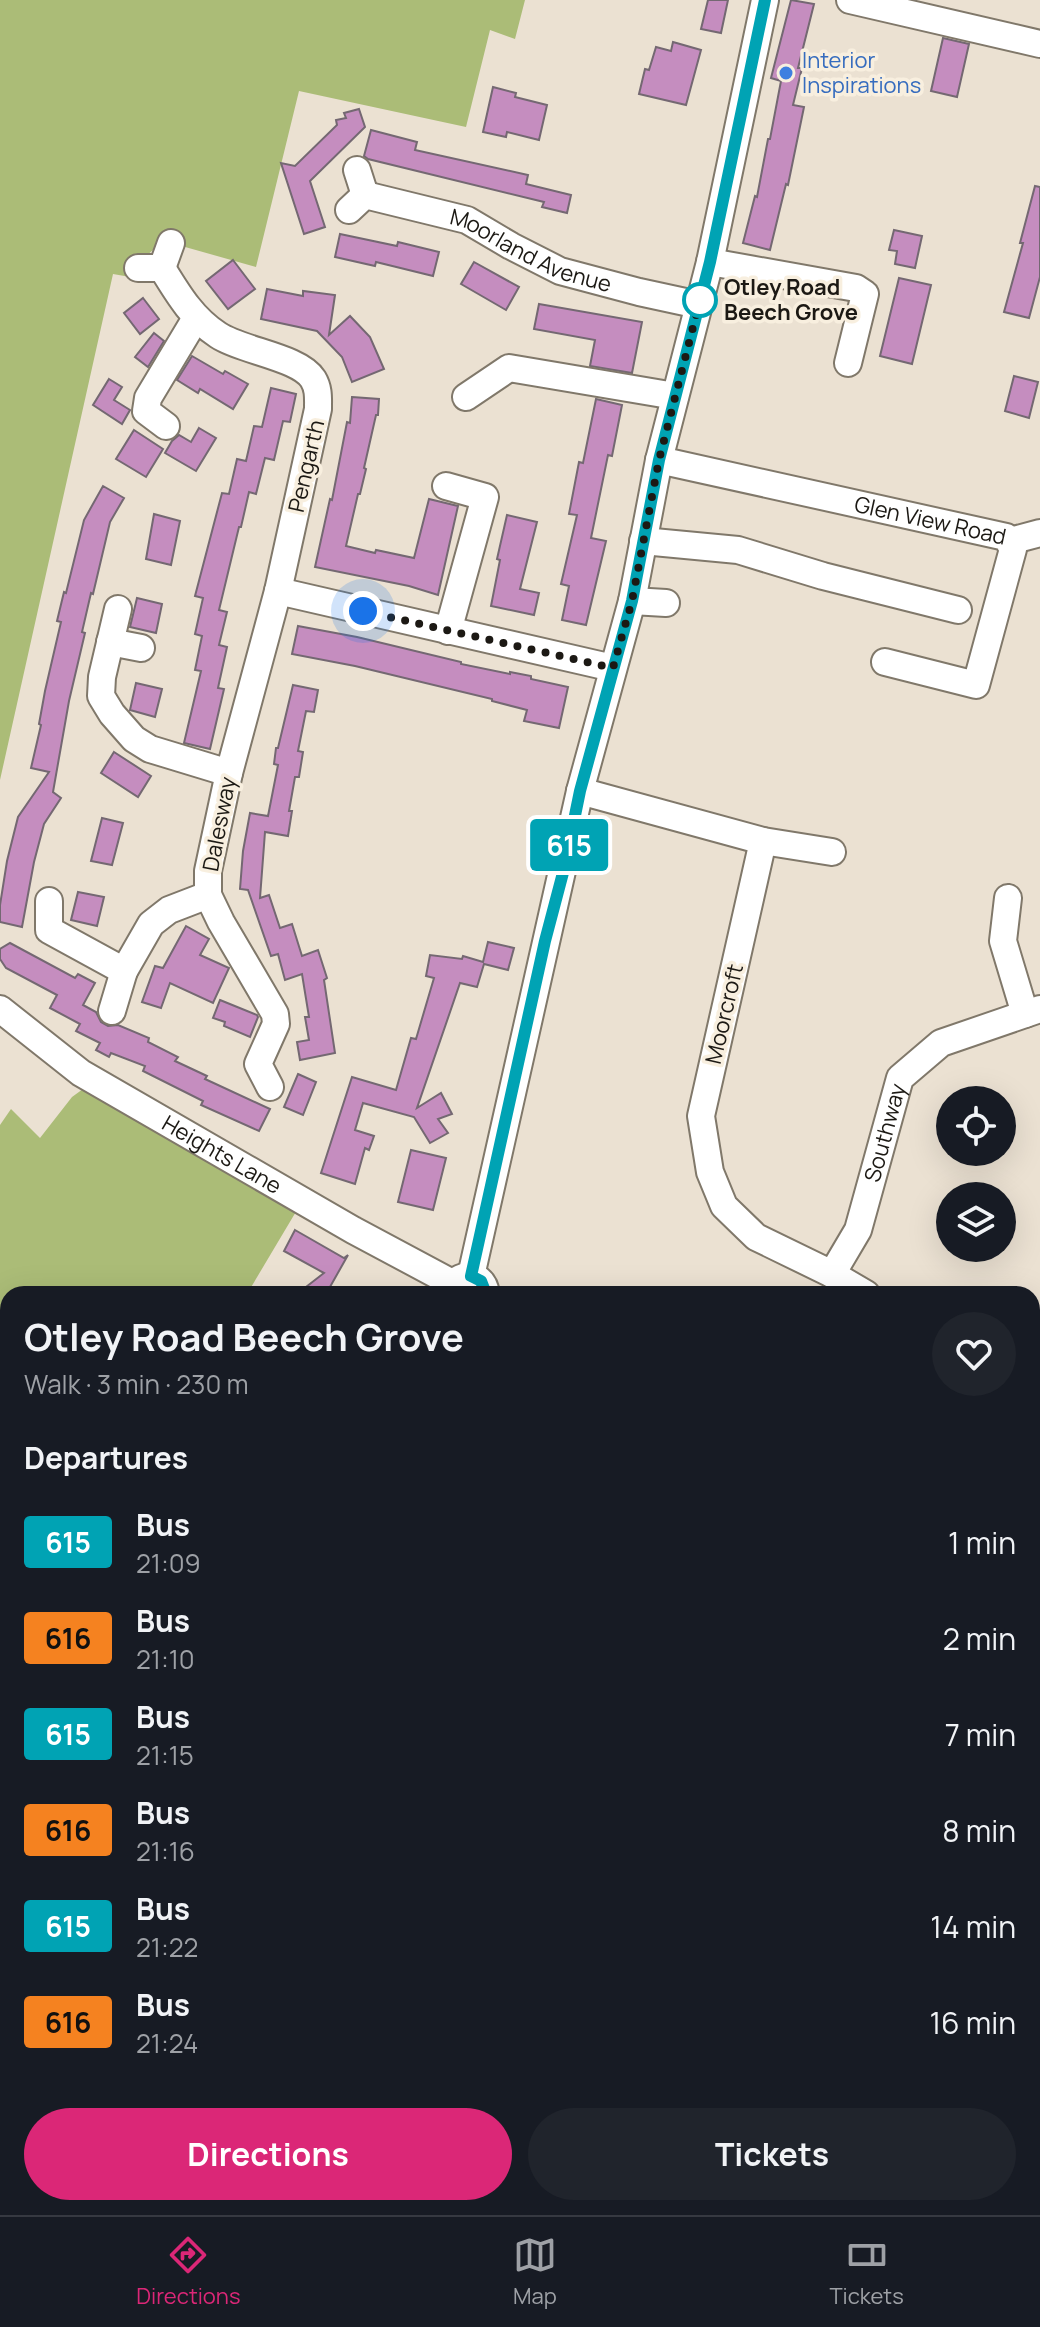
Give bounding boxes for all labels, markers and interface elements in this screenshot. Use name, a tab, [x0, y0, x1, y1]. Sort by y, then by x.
place label: Interior Inspirations	[802, 45, 921, 100]
marker: Interior Inspirations	[777, 64, 795, 82]
street label: Moorland Avenue	[447, 201, 615, 299]
place label: Otley Road Beech Grove	[724, 272, 858, 327]
marker: Otley Road Beech Grove	[683, 283, 717, 317]
street label: Pengarth	[281, 417, 331, 515]
street label: Glen View Road	[852, 489, 1009, 552]
your location	[343, 591, 383, 631]
street label: Dalesway	[195, 774, 243, 874]
line badge: 615	[523, 819, 615, 871]
text: 615	[546, 826, 592, 864]
street label: Moorcroft	[698, 961, 750, 1067]
street label: Southway	[857, 1080, 913, 1185]
map controls	[936, 1086, 1016, 1262]
button: locate	[936, 1086, 1016, 1166]
street label: Heights Lane	[157, 1108, 287, 1201]
button: layers	[936, 1182, 1016, 1262]
text: Otley Road Beech Grove	[24, 1310, 464, 1362]
button: heart	[932, 1312, 1016, 1396]
text: Walk · 3 min · 230 m	[24, 1366, 249, 1402]
text: Departures	[24, 1437, 188, 1478]
text: Bus	[136, 1504, 190, 1545]
text: 1 min	[948, 1522, 1016, 1563]
text: 615	[45, 1523, 91, 1561]
text: 21:09	[136, 1545, 201, 1581]
text: Bus	[136, 1600, 190, 1641]
text: 2 min	[943, 1618, 1016, 1659]
text: 616	[45, 1619, 91, 1657]
text: 21:10	[136, 1641, 195, 1677]
text: Bus	[136, 1696, 190, 1737]
text: 7 min	[945, 1714, 1016, 1755]
text: 615	[45, 1715, 91, 1753]
text: 21:15	[136, 1737, 194, 1773]
text: Bus	[136, 1792, 190, 1833]
text: 8 min	[942, 1810, 1016, 1851]
text: 616	[45, 1811, 91, 1849]
text: 21:16	[136, 1833, 195, 1869]
text: Bus	[136, 1888, 190, 1929]
text: 14 min	[930, 1906, 1016, 1947]
text: 615	[45, 1907, 91, 1945]
text: 21:22	[136, 1929, 198, 1965]
text: Bus	[136, 1984, 190, 2025]
text: 16 min	[929, 2002, 1016, 2043]
text: 616	[45, 2003, 91, 2041]
text: 21:24	[136, 2025, 198, 2061]
button: Directions	[24, 2108, 512, 2200]
button: Tickets	[528, 2108, 1016, 2200]
tab: Directions	[136, 2233, 240, 2311]
tab: Map	[513, 2233, 557, 2311]
tab: Tickets	[829, 2233, 904, 2311]

